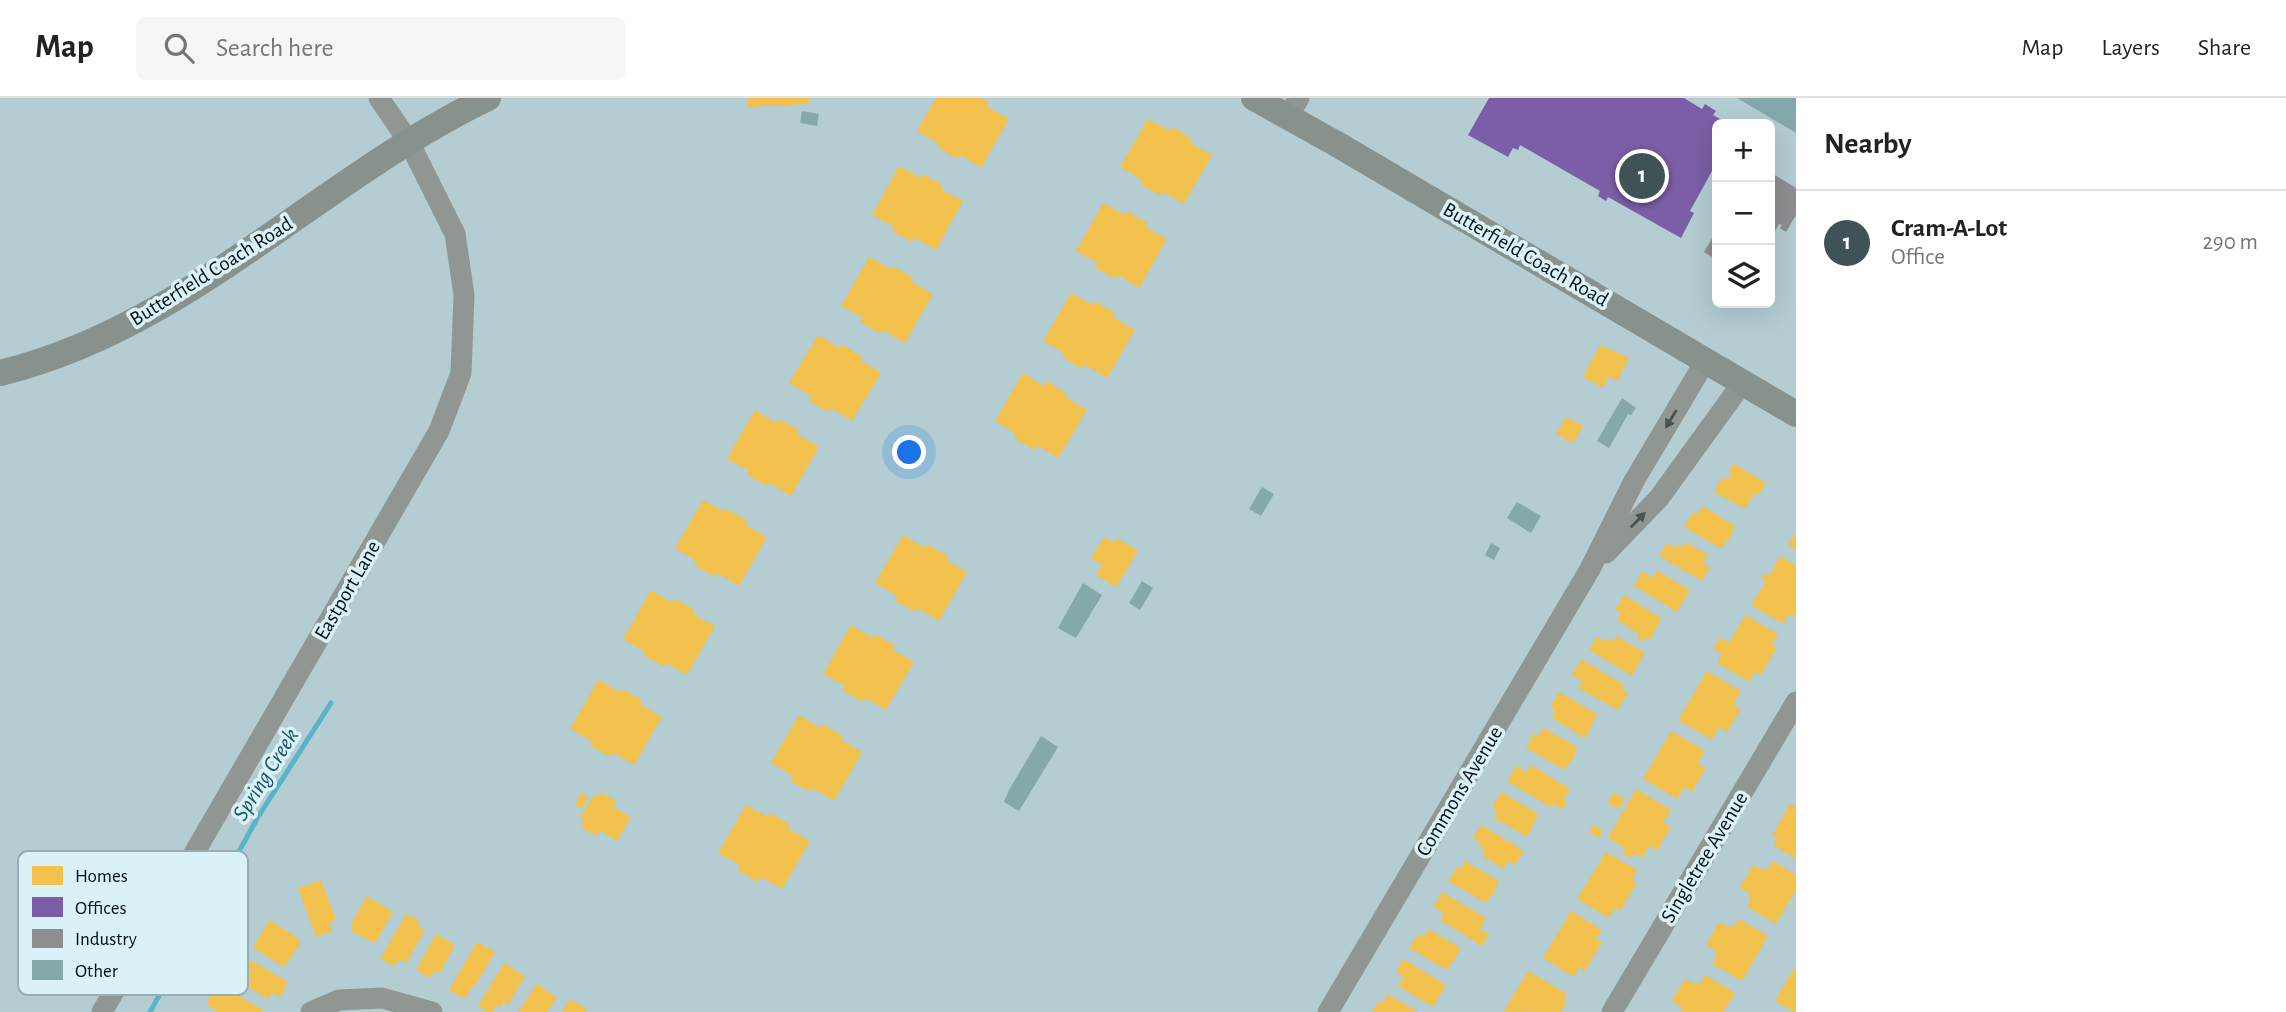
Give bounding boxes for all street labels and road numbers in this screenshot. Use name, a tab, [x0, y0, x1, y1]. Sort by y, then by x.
street label: Butterfield Coach Road	[1439, 199, 1612, 310]
street label: Butterfield Coach Road	[126, 213, 296, 330]
street label: Eastport Lane	[311, 537, 384, 643]
street label: Commons Avenue	[1412, 723, 1506, 860]
street label: Singletree Avenue	[1657, 788, 1752, 926]

